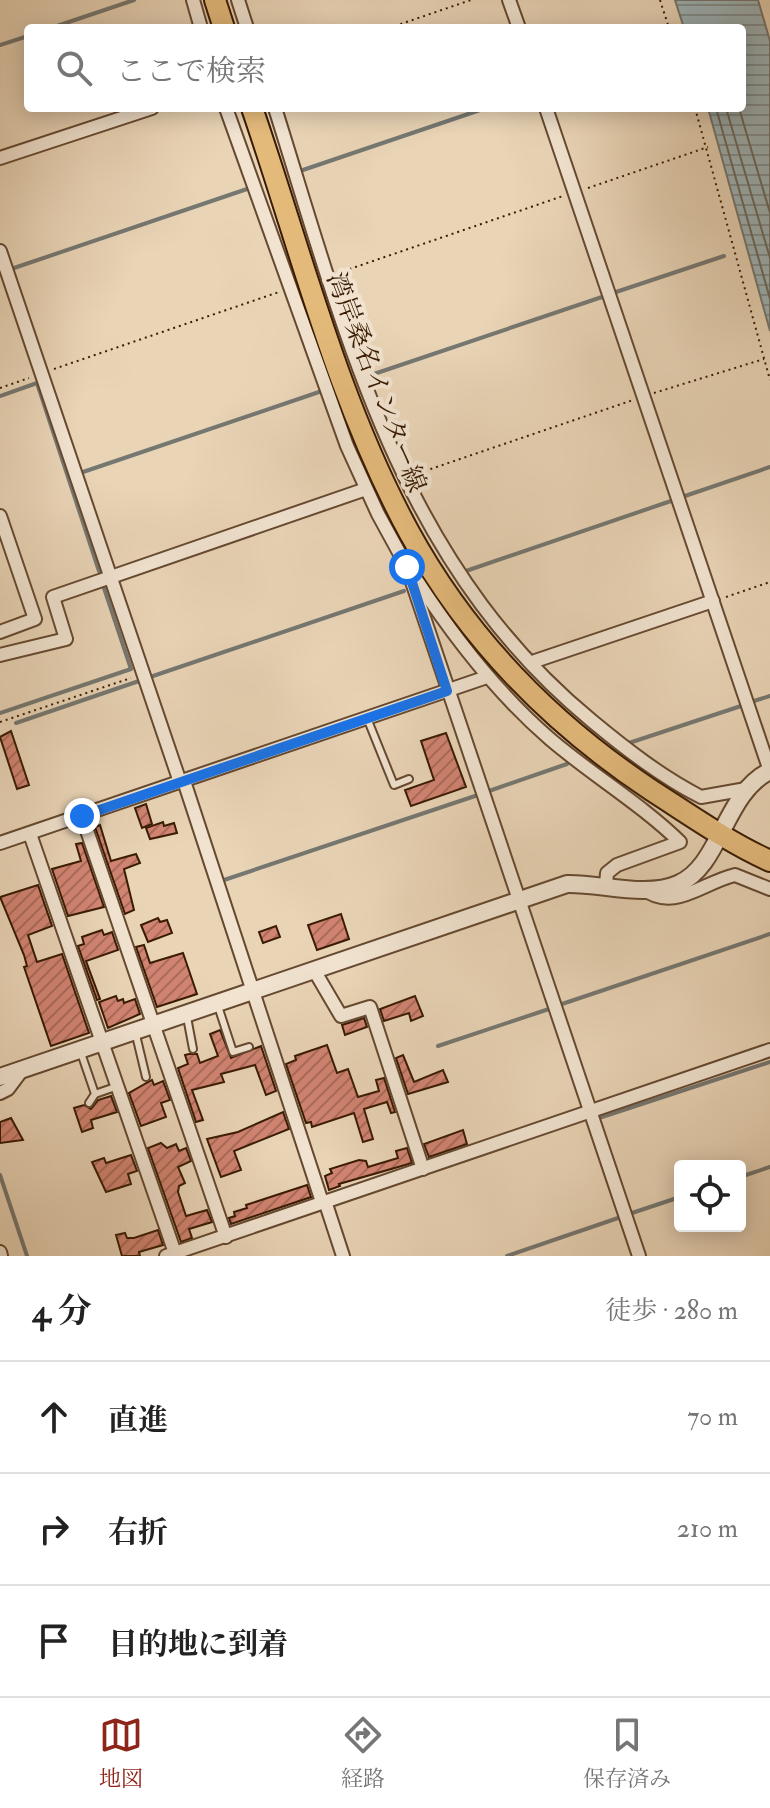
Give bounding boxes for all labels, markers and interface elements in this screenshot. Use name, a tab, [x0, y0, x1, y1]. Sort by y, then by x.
search box	[24, 24, 746, 112]
icon: search	[52, 46, 96, 90]
text: ここで検索	[116, 53, 266, 90]
street label: 湾岸桑名インター線	[319, 268, 433, 497]
route start	[389, 549, 425, 585]
route end	[64, 798, 100, 834]
map controls	[674, 1160, 746, 1232]
button: locate	[674, 1160, 746, 1232]
text: 4 分	[32, 1290, 91, 1333]
text: 徒歩 · 280 m	[606, 1295, 738, 1327]
icon: ahead	[32, 1395, 76, 1439]
text: 70 m	[687, 1401, 738, 1433]
text: 直進	[108, 1402, 168, 1439]
icon: right	[32, 1507, 76, 1551]
text: 210 m	[677, 1513, 738, 1545]
text: 右折	[108, 1514, 168, 1551]
icon: arrive	[32, 1619, 76, 1663]
text: 目的地に到着	[108, 1626, 288, 1663]
tab: 地図	[99, 1713, 143, 1793]
tab: 経路	[341, 1713, 385, 1793]
tab: 保存済み	[583, 1713, 671, 1793]

